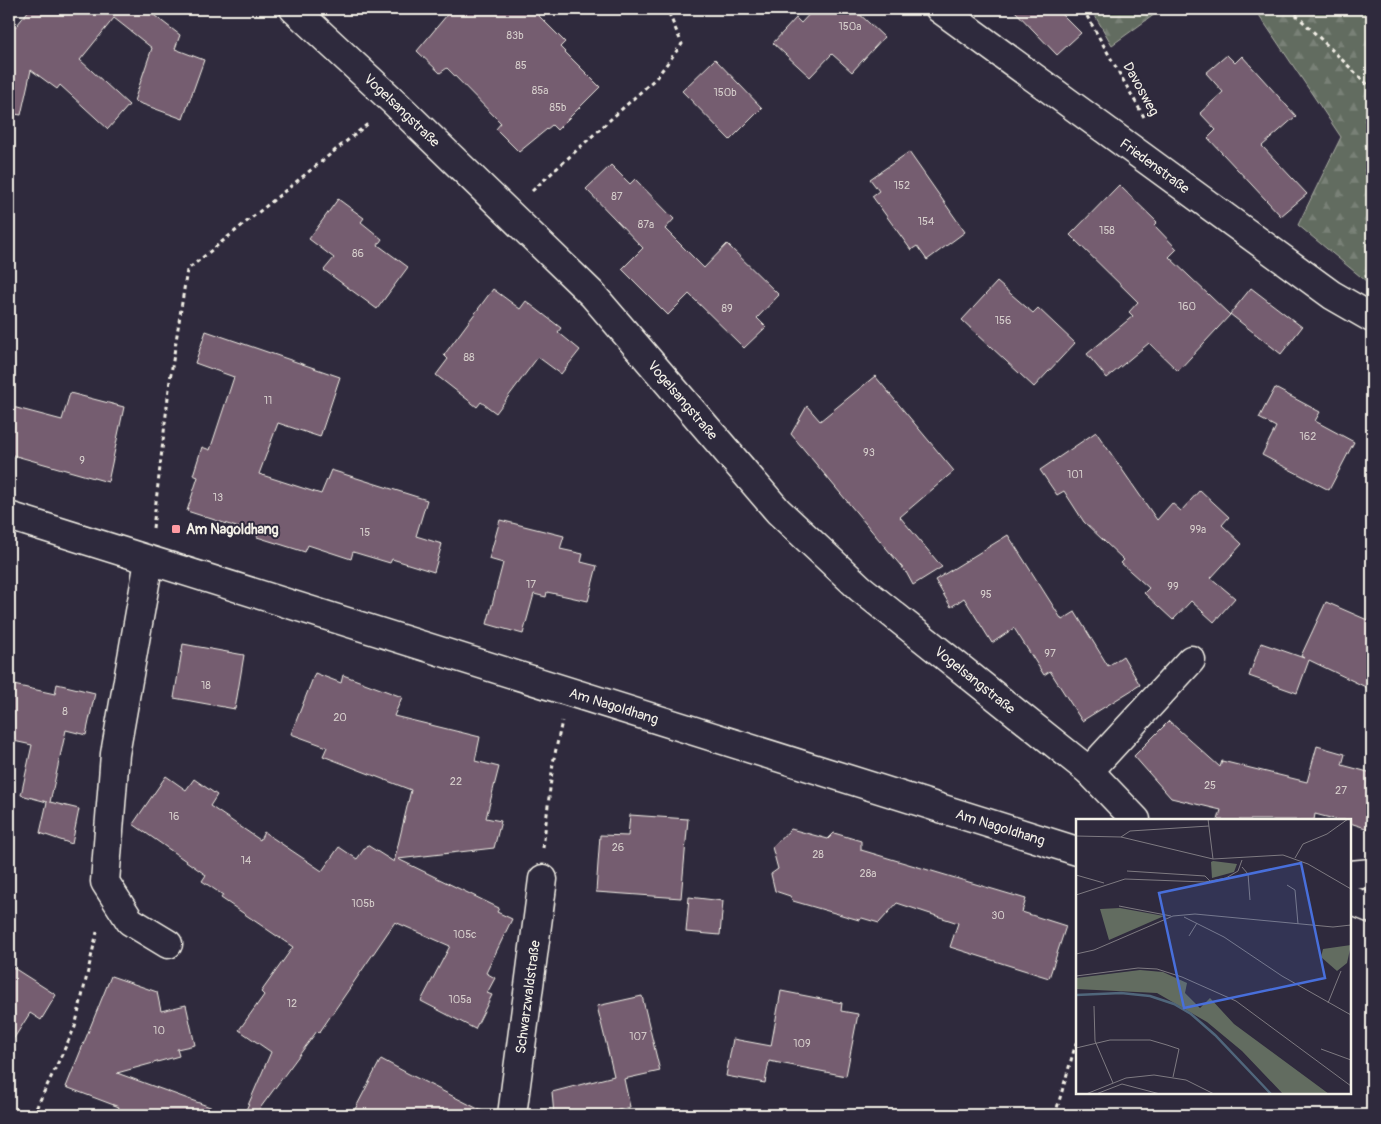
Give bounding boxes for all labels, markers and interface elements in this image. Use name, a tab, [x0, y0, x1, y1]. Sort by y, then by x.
house number: 150a	[839, 20, 861, 33]
house number: 83b	[506, 29, 524, 42]
house number: 85	[515, 59, 527, 72]
street label: Davosweg	[1119, 59, 1163, 119]
street label: Vogelsangstraße	[361, 70, 444, 150]
house number: 85a	[532, 84, 548, 97]
house number: 150b	[713, 86, 737, 99]
house number: 85b	[550, 101, 566, 114]
street label: Friedenstraße	[1117, 135, 1193, 197]
house number: 152	[894, 179, 910, 192]
house number: 87	[611, 190, 623, 203]
house number: 154	[918, 215, 935, 228]
house number: 87a	[638, 218, 654, 231]
house number: 158	[1099, 224, 1115, 237]
house number: 86	[352, 247, 364, 260]
house number: 160	[1178, 300, 1196, 313]
house number: 89	[721, 302, 733, 315]
house number: 156	[995, 314, 1011, 327]
house number: 88	[463, 351, 475, 364]
street label: Vogelsangstraße	[644, 357, 721, 443]
house number: 11	[264, 394, 272, 407]
house number: 162	[1300, 430, 1316, 443]
house number: 93	[863, 446, 875, 459]
house number: 9	[79, 454, 85, 467]
house number: 101	[1067, 468, 1083, 481]
house number: 13	[213, 491, 223, 504]
place label: Am Nagoldhang	[186, 521, 279, 538]
marker: Am Nagoldhang	[170, 523, 182, 535]
house number: 99a	[1190, 523, 1206, 536]
house number: 15	[360, 526, 370, 539]
house number: 17	[526, 578, 536, 591]
house number: 99	[1167, 580, 1179, 593]
house number: 95	[980, 588, 992, 601]
street label: Vogelsangstraße	[931, 643, 1019, 717]
house number: 97	[1044, 647, 1056, 660]
house number: 18	[201, 679, 211, 692]
street label: Am Nagoldhang	[567, 684, 661, 728]
house number: 8	[62, 705, 68, 718]
house number: 20	[333, 711, 347, 724]
house number: 22	[450, 775, 462, 788]
house number: 25	[1204, 779, 1216, 792]
house number: 27	[1335, 784, 1347, 797]
street label: Am Nagoldhang	[954, 805, 1047, 849]
house number: 16	[169, 810, 179, 823]
inset map	[1076, 819, 1351, 1094]
house number: 26	[612, 841, 624, 854]
house number: 28	[812, 848, 824, 861]
house number: 14	[241, 854, 252, 867]
house number: 28a	[860, 867, 876, 880]
house number: 105b	[351, 897, 375, 910]
house number: 30	[991, 909, 1005, 922]
house number: 105c	[453, 928, 477, 941]
street label: Schwarzwaldstraße	[512, 939, 543, 1055]
house number: 105a	[449, 993, 471, 1006]
house number: 12	[287, 997, 297, 1010]
house number: 10	[153, 1024, 165, 1037]
house number: 107	[629, 1030, 647, 1043]
house number: 109	[793, 1037, 811, 1050]

